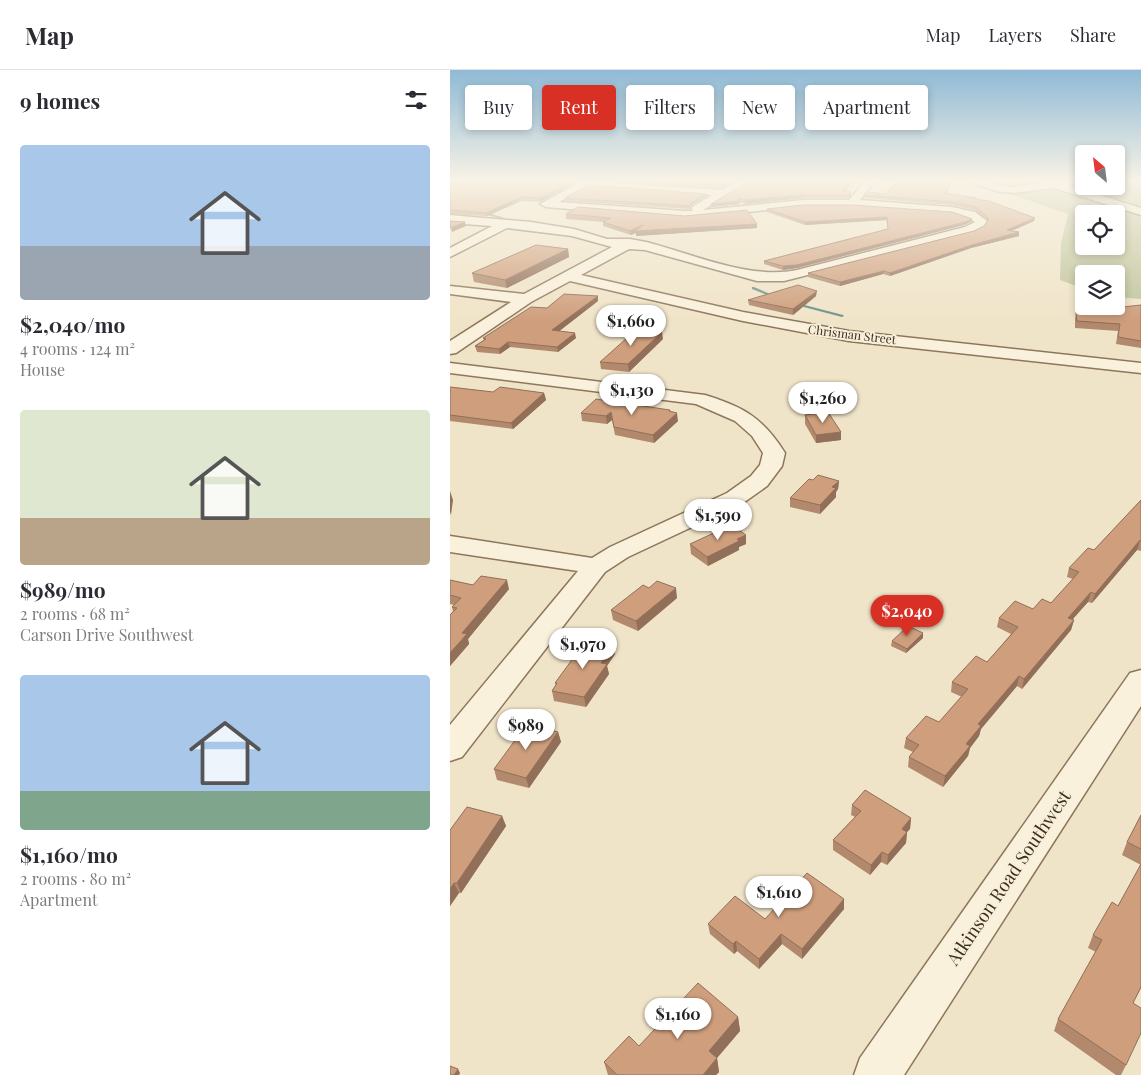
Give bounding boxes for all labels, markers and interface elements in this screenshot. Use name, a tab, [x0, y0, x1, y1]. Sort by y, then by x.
text: Map	[25, 19, 74, 51]
text: Map	[925, 23, 960, 47]
text: Layers	[988, 23, 1042, 47]
text: Share	[1070, 23, 1116, 47]
chip: Buy	[465, 85, 532, 130]
chip: Rent	[542, 85, 616, 130]
chip: Filters	[626, 85, 714, 130]
chip: New	[724, 85, 795, 130]
chip: Apartment	[805, 85, 928, 130]
text: 9 homes	[20, 86, 100, 114]
icon: filters	[402, 86, 430, 114]
north arrow	[1075, 145, 1125, 195]
map controls	[1075, 145, 1125, 315]
icon: home	[180, 178, 270, 268]
button: locate	[1075, 205, 1125, 255]
button: layers	[1075, 265, 1125, 315]
pin: $1,660	[590, 304, 672, 347]
text: $2,040/mo	[20, 310, 125, 338]
text: $1,660	[607, 310, 655, 331]
street label: Chrisman Street	[807, 321, 898, 347]
text: 4 rooms · 124 m²	[20, 338, 135, 359]
text: House	[20, 359, 65, 380]
pin: $1,130	[591, 374, 673, 416]
text: $1,130	[610, 379, 654, 400]
pin: $1,260	[782, 382, 864, 424]
text: $1,260	[799, 387, 847, 408]
icon: home	[180, 443, 270, 533]
pin: $1,590	[677, 498, 759, 541]
text: $1,590	[695, 504, 741, 525]
text: $989/mo	[20, 575, 106, 603]
pin: $2,040	[866, 594, 948, 637]
text: $2,040	[882, 600, 932, 621]
text: 2 rooms · 68 m²	[20, 603, 130, 624]
text: Carson Drive Southwest	[20, 624, 193, 645]
pin: $1,970	[542, 628, 624, 670]
text: $1,970	[560, 633, 606, 654]
icon: home	[180, 708, 270, 798]
pin: $989	[496, 708, 556, 751]
text: $989	[508, 714, 544, 735]
street label: Atkinson Road Southwest	[940, 785, 1076, 970]
text: $1,160/mo	[20, 840, 118, 868]
text: 2 rooms · 80 m²	[20, 868, 131, 889]
pin: $1,610	[738, 876, 820, 918]
text: $1,610	[756, 881, 802, 902]
text: Apartment	[20, 889, 98, 910]
pin: $1,160	[637, 998, 719, 1040]
text: $1,160	[655, 1003, 701, 1024]

